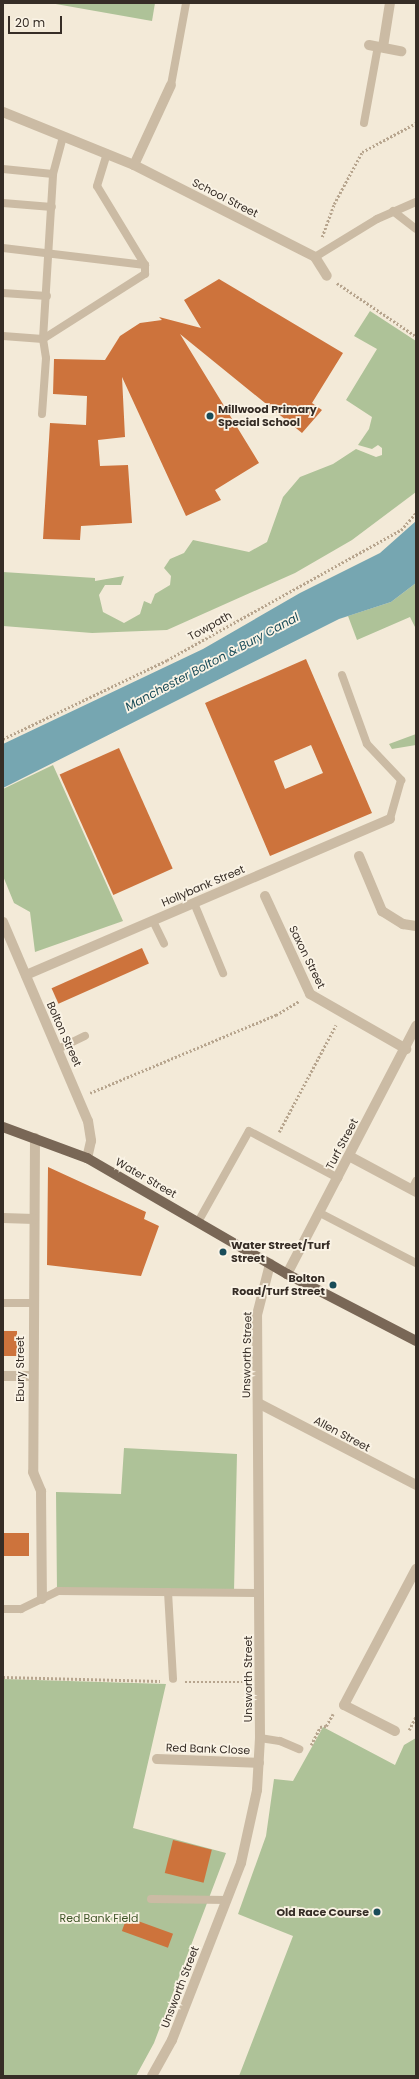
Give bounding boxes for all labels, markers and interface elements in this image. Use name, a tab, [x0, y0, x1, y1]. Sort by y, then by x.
scale bar	[10, 8, 64, 34]
text: 20 m	[15, 14, 45, 31]
street label: School Street	[190, 176, 260, 220]
place label: Millwood Primary Special School	[218, 403, 317, 429]
marker: Millwood Primary Special School	[205, 411, 215, 421]
street label: Towpath	[186, 609, 234, 643]
water label: Manchester Bolton & Bury Canal	[123, 610, 301, 714]
street label: Hollybank Street	[159, 863, 247, 909]
street label: Saxon Street	[286, 923, 328, 991]
street label: Bolton Street	[44, 999, 84, 1069]
street label: Turf Street	[323, 1116, 361, 1172]
street label: Water Street	[113, 1155, 179, 1201]
place label: Water Street/Turf Street	[231, 1239, 330, 1265]
marker: Water Street/Turf Street	[218, 1247, 228, 1257]
place label: Bolton Road/Turf Street	[232, 1272, 325, 1298]
marker: Bolton Road/Turf Street	[328, 1280, 338, 1290]
street label: Unsworth Street	[240, 1312, 254, 1398]
street label: Ebury Street	[13, 1336, 27, 1402]
street label: Allen Street	[312, 1414, 372, 1454]
street label: Unsworth Street	[241, 1636, 255, 1722]
street label: Red Bank Close	[166, 1741, 250, 1757]
place label: Old Race Course	[276, 1905, 369, 1919]
marker: Old Race Course	[372, 1907, 382, 1917]
park label: Red Bank Field	[60, 1911, 138, 1925]
street label: Unsworth Street	[158, 1944, 202, 2030]

